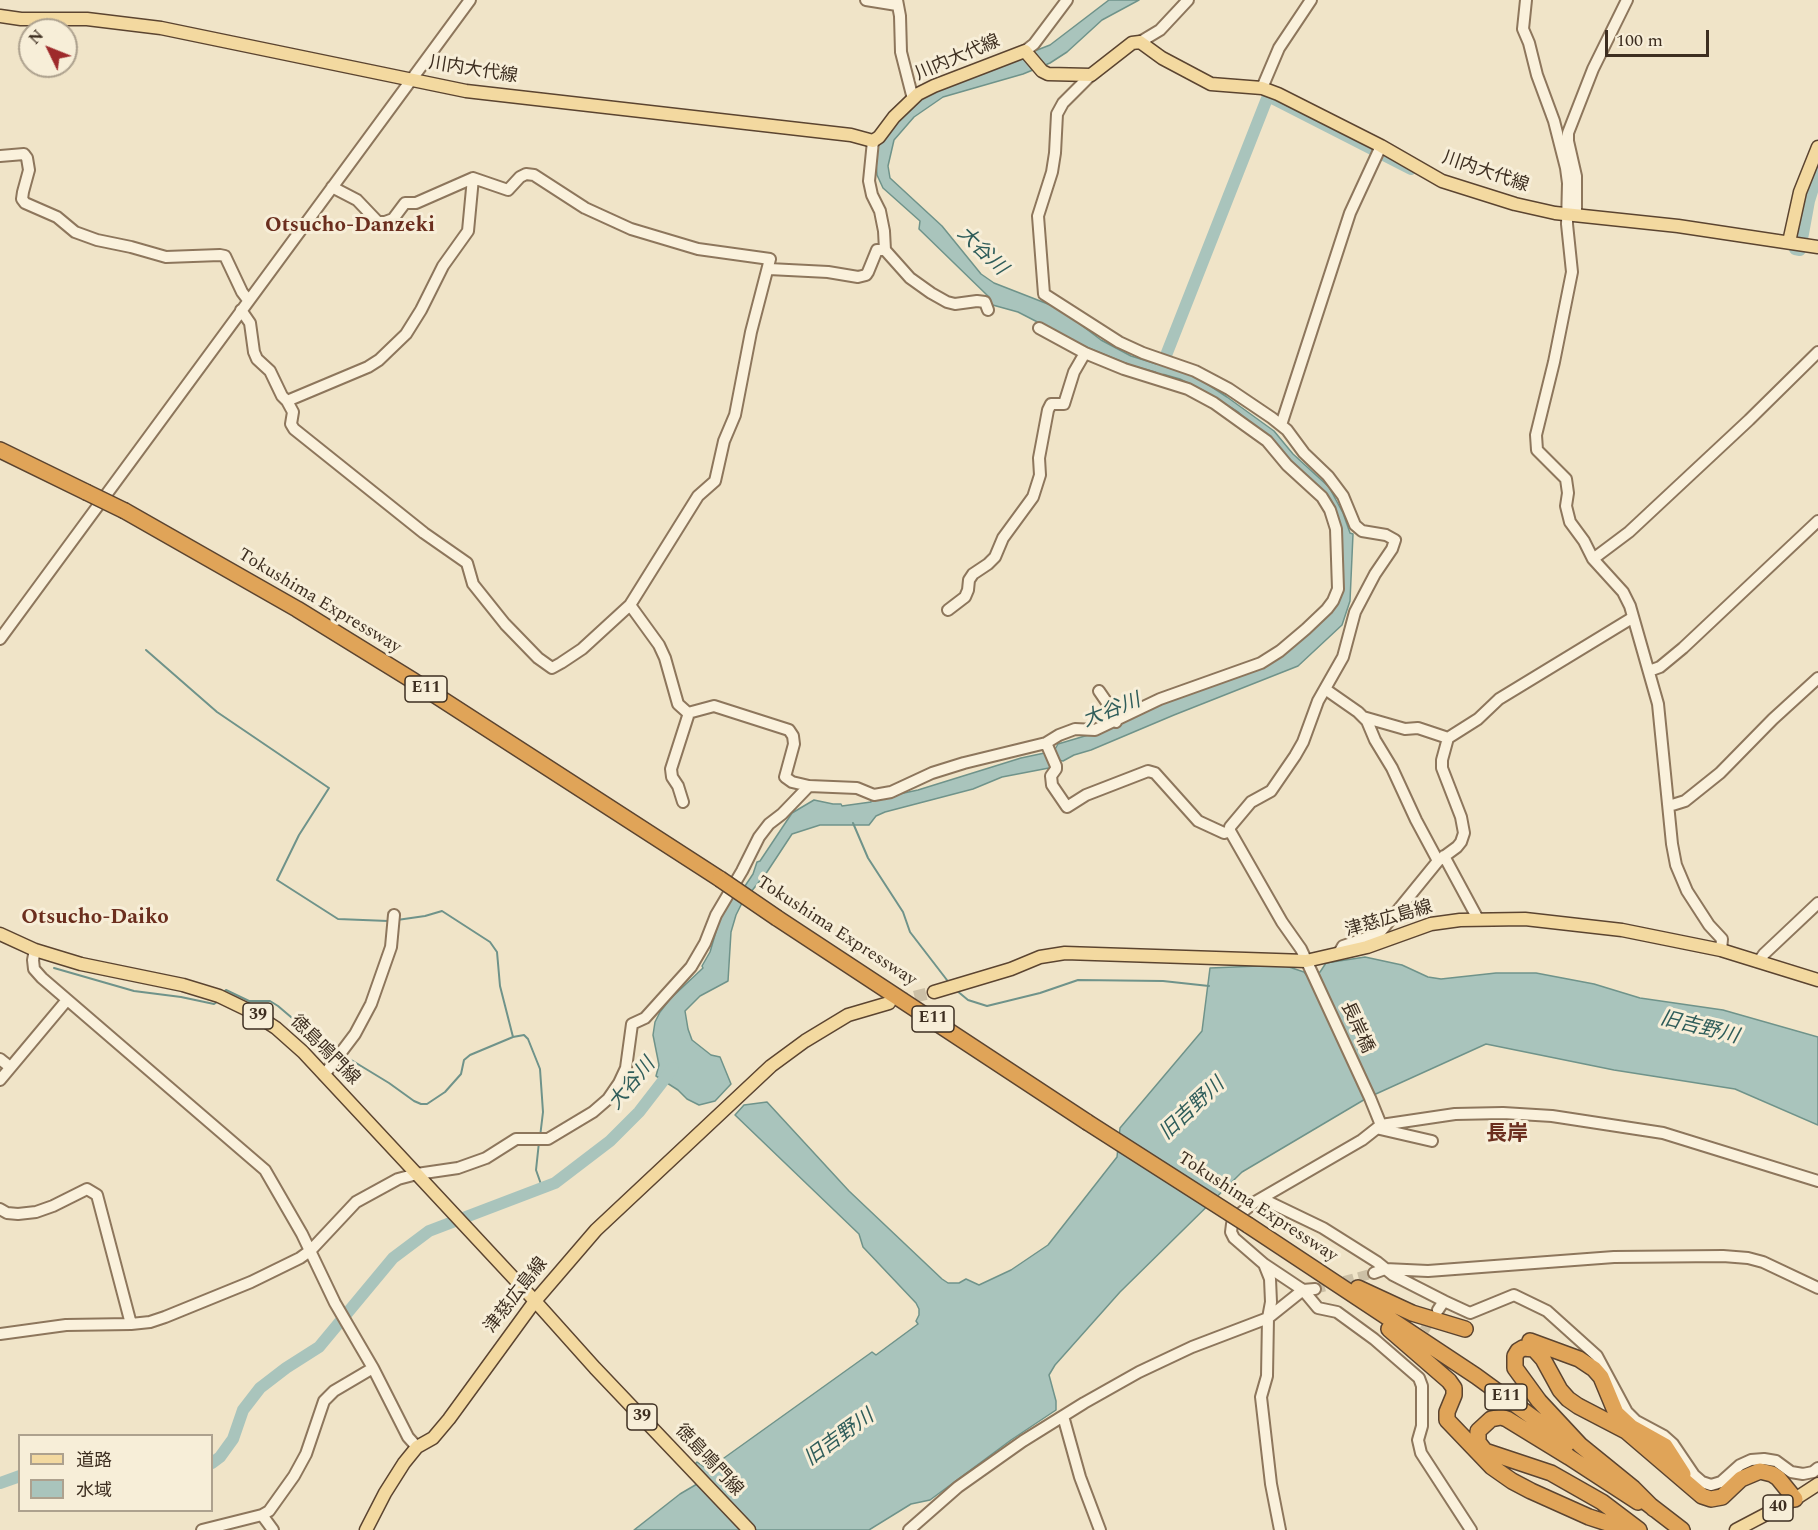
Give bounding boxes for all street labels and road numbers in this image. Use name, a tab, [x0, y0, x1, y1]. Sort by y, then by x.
street label: 川内大代線	[912, 31, 1004, 87]
street label: 川内大代線	[427, 53, 519, 89]
street label: 川内大代線	[1439, 148, 1531, 198]
street label: Tokushima Expressway	[234, 545, 404, 659]
road number: E11	[405, 676, 447, 702]
street label: Tokushima Expressway	[752, 872, 920, 992]
street label: 津慈広島線	[1343, 897, 1435, 943]
street label: 長岸橋	[1335, 999, 1377, 1057]
road number: 39	[243, 1003, 273, 1029]
road number: E11	[912, 1006, 954, 1032]
street label: 徳島鳴門線	[285, 1012, 363, 1090]
street label: Tokushima Expressway	[1173, 1148, 1341, 1268]
street label: 津慈広島線	[481, 1254, 553, 1338]
road number: E11	[1485, 1384, 1527, 1410]
road number: 39	[627, 1404, 657, 1430]
street label: 徳島鳴門線	[669, 1421, 747, 1501]
road number: 40	[1763, 1495, 1793, 1521]

